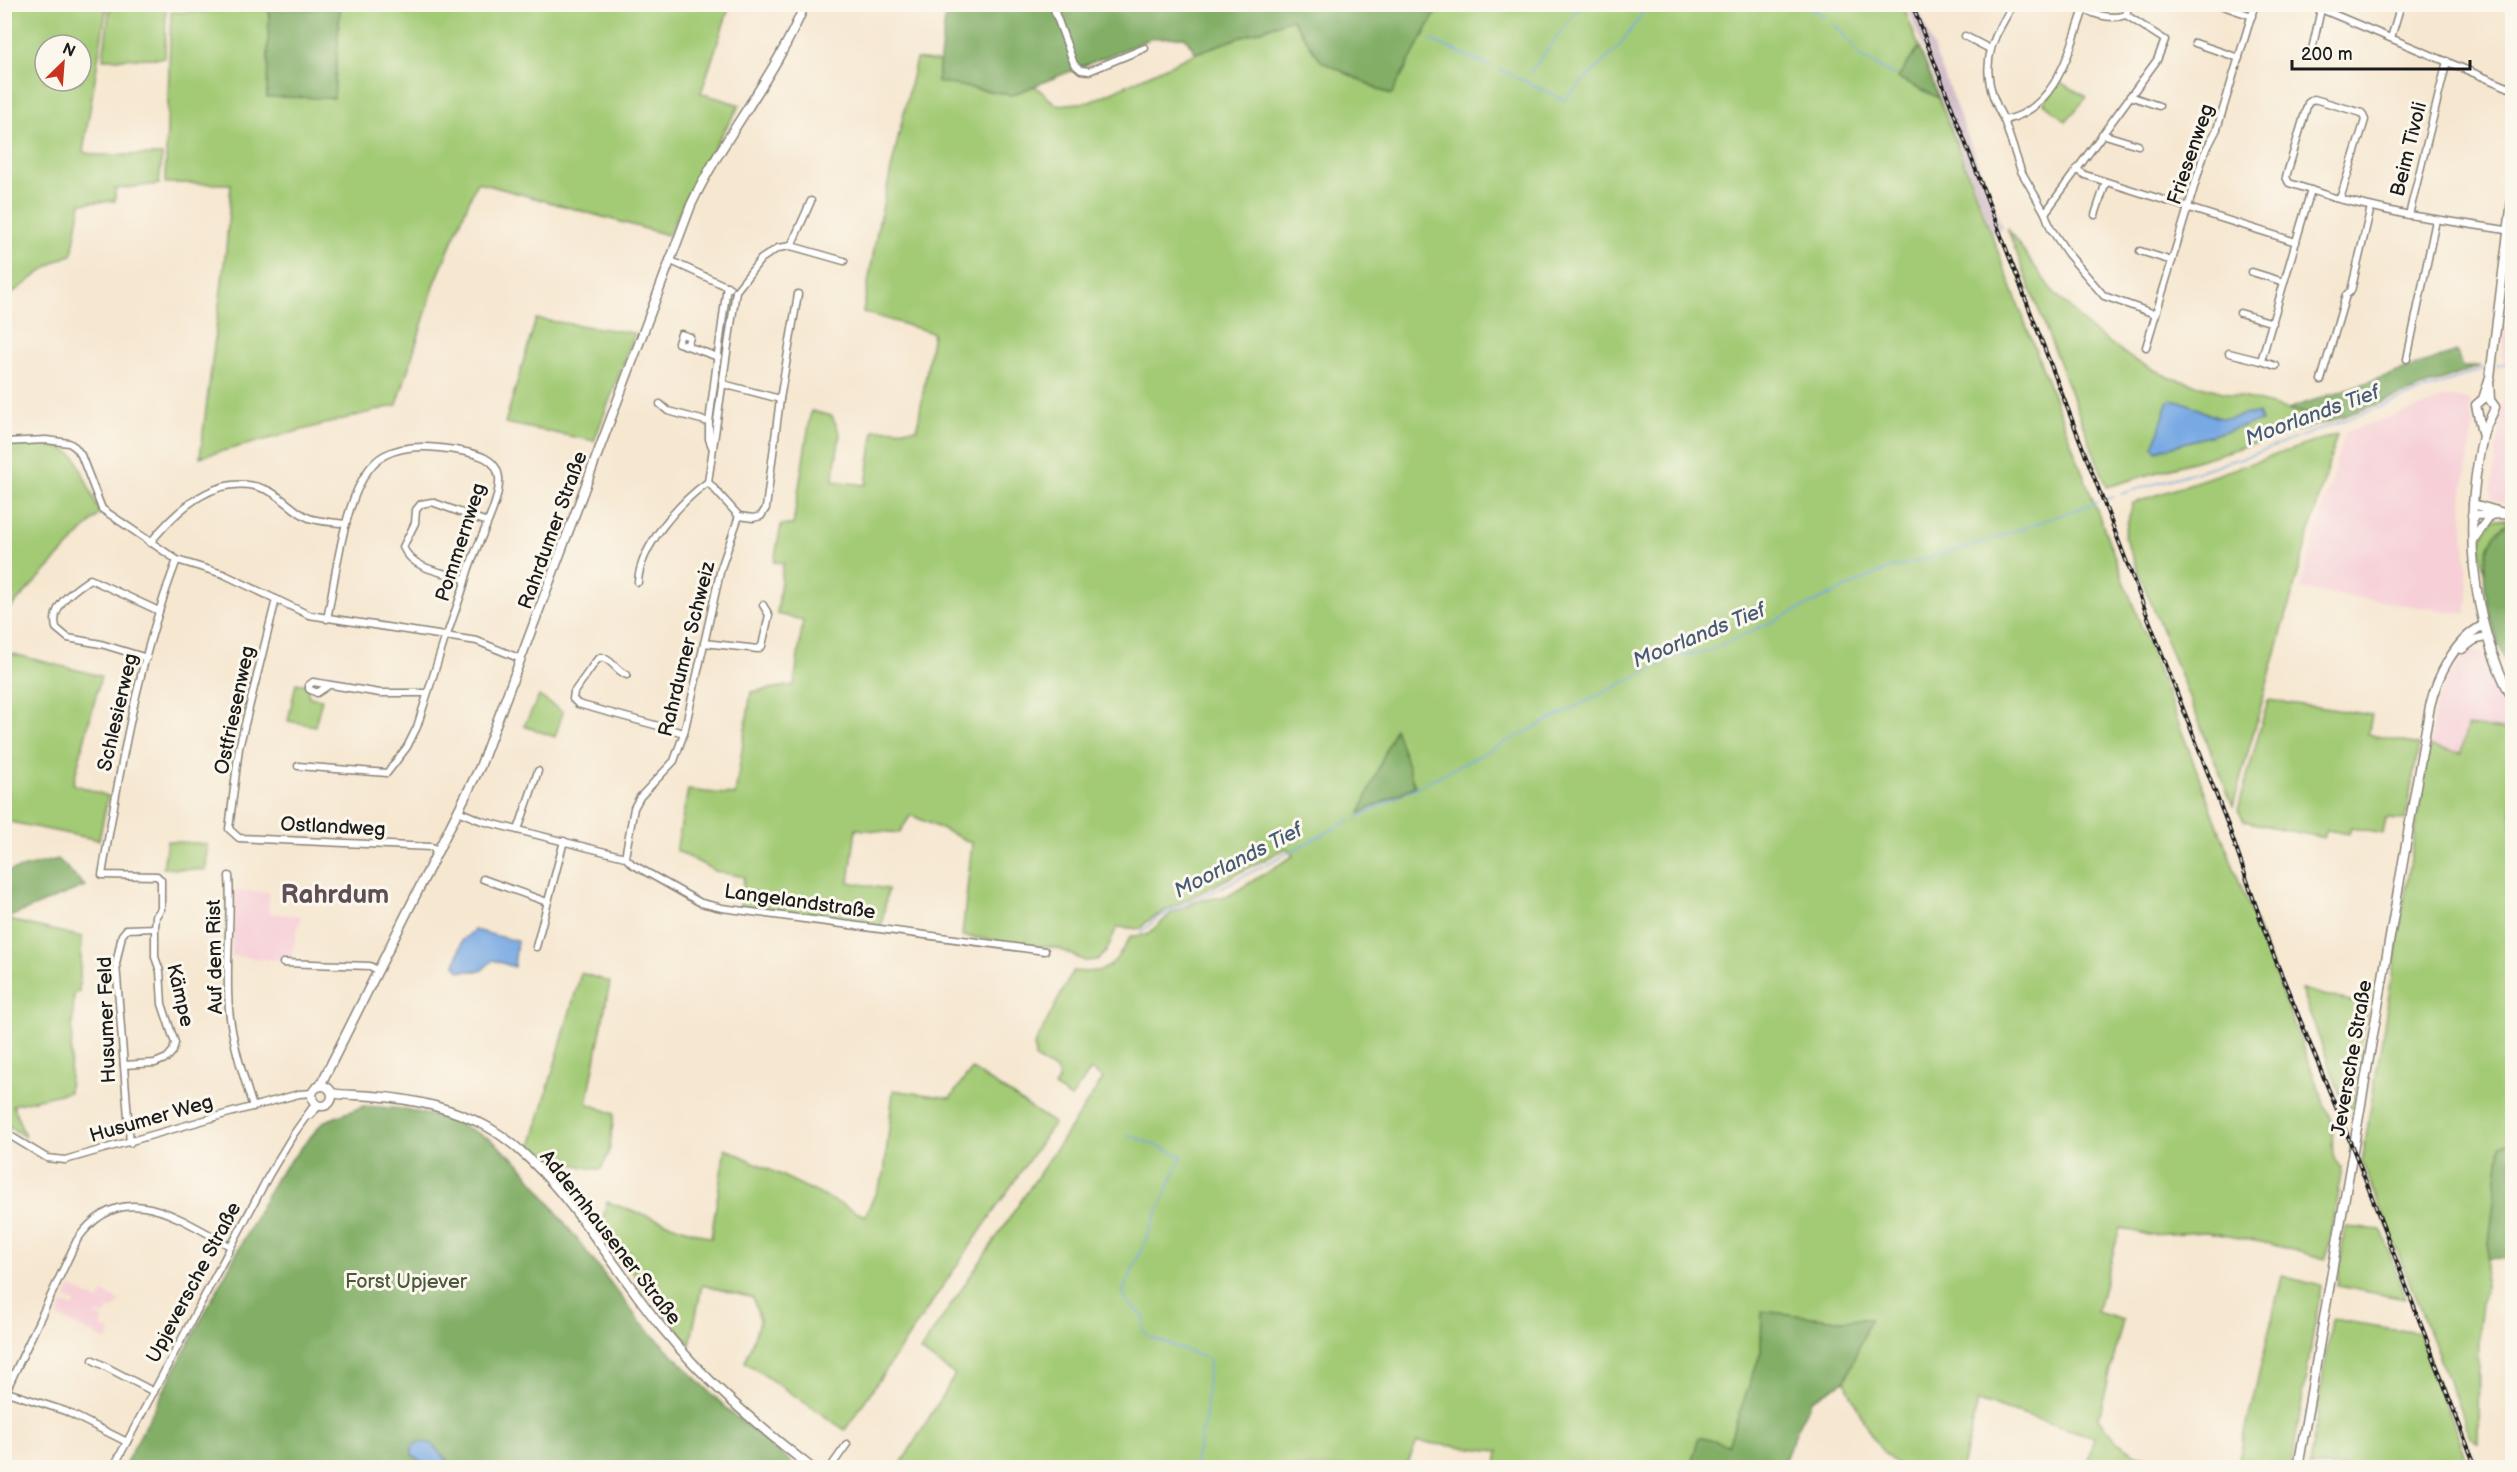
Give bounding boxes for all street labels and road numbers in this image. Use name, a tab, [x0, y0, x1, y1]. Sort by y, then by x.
street label: Beim Tivoli	[2386, 99, 2432, 199]
street label: Friesenweg	[2162, 101, 2219, 208]
street label: Rahrdumer Straße	[513, 448, 593, 612]
street label: Pommernweg	[431, 480, 491, 605]
street label: Rahrdumer Schweiz	[654, 559, 720, 739]
street label: Ostfriesenweg	[210, 644, 260, 777]
street label: Schlesierweg	[93, 651, 143, 774]
street label: Ostlandweg	[280, 812, 386, 842]
street label: Langelandstraße	[723, 879, 877, 925]
street label: Auf dem Rist	[202, 899, 228, 1015]
street label: Husumer Feld	[93, 956, 121, 1084]
street label: Kämpe	[161, 961, 199, 1029]
street label: Jeversche Straße	[2326, 978, 2378, 1138]
street label: Husumer Weg	[87, 1090, 216, 1148]
street label: Addernhausener Straße	[535, 1145, 686, 1330]
street label: Upjeversche Straße	[141, 1198, 246, 1367]

